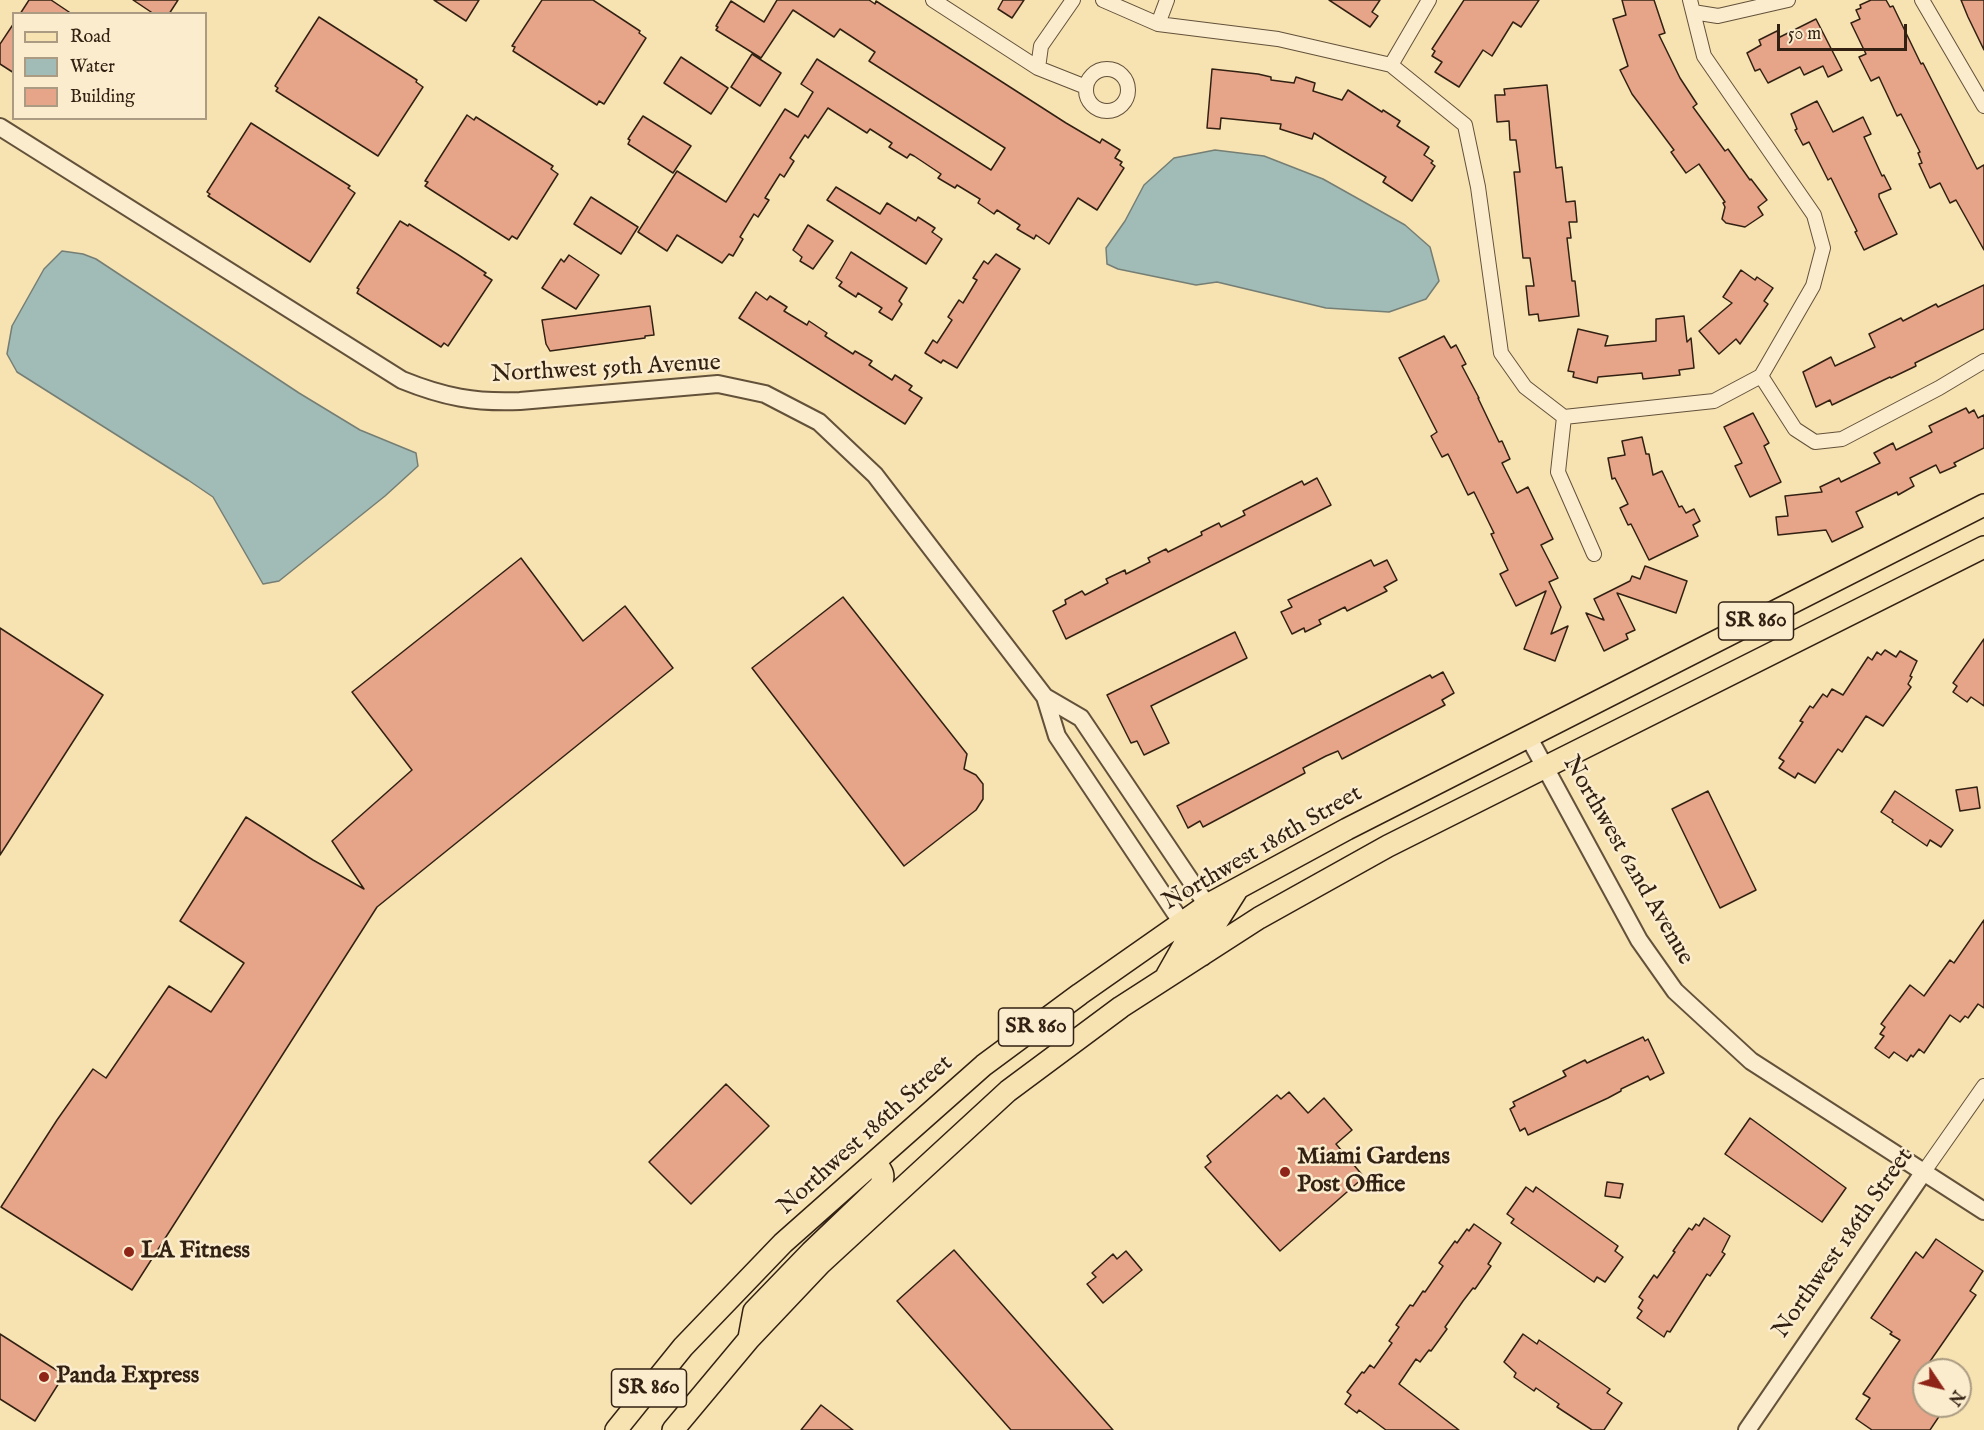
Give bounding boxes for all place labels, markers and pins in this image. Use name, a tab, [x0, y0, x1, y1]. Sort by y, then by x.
place label: Miami Gardens Post Office	[1297, 1144, 1450, 1200]
marker: Miami Gardens Post Office	[1278, 1165, 1292, 1179]
place label: LA Fitness	[141, 1238, 250, 1266]
marker: LA Fitness	[122, 1245, 136, 1259]
place label: Panda Express	[56, 1363, 199, 1391]
marker: Panda Express	[37, 1370, 51, 1384]

